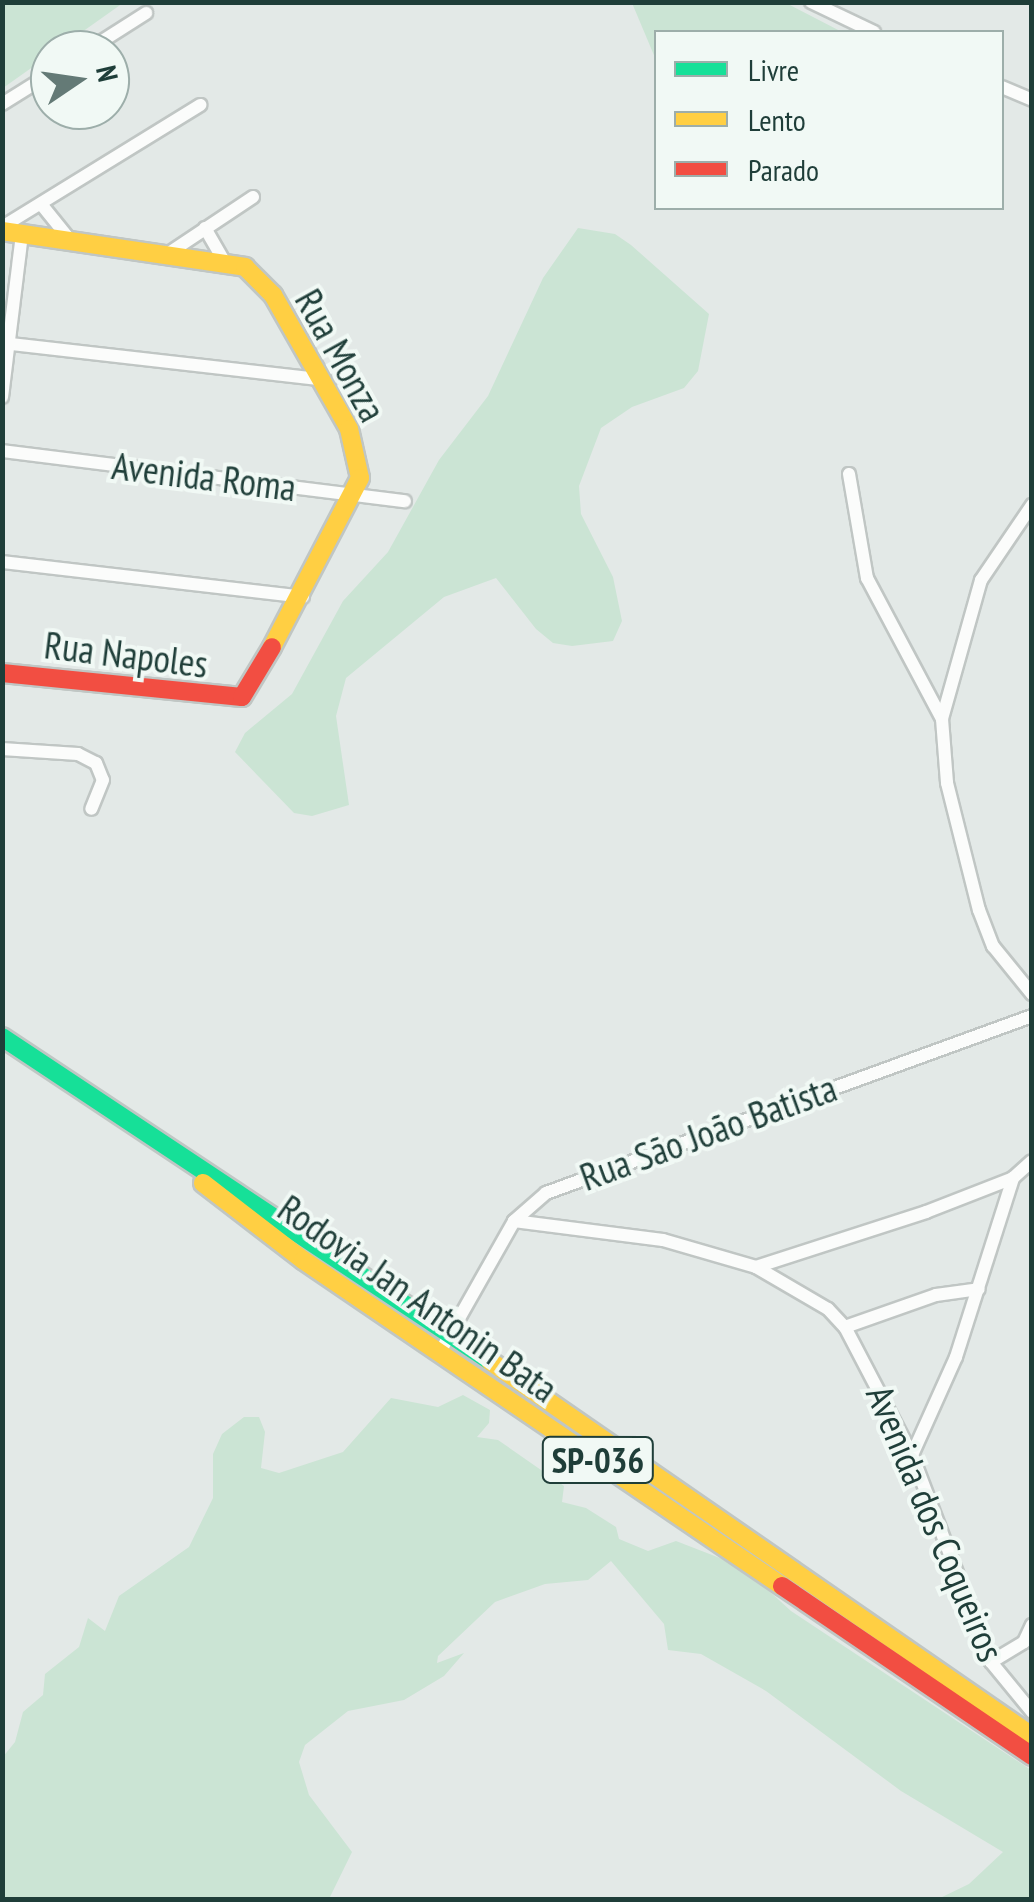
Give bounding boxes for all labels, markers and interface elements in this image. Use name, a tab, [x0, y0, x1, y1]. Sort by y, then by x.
north arrow	[30, 30, 130, 130]
legend	[654, 30, 1004, 210]
text: Livre	[748, 50, 799, 89]
text: N	[88, 62, 127, 85]
text: Lento	[748, 100, 806, 139]
text: Parado	[748, 150, 819, 189]
street label: Rua Monza	[286, 281, 396, 429]
street label: Avenida Roma	[109, 442, 299, 510]
street label: Rua Napoles	[42, 621, 210, 687]
street label: Rua São João Batista	[574, 1064, 842, 1200]
street label: Rodovia Jan Antonin Bata	[270, 1185, 566, 1411]
street label: Avenida dos Coqueiros	[857, 1378, 1015, 1668]
road number: SP-036	[540, 1430, 656, 1490]

